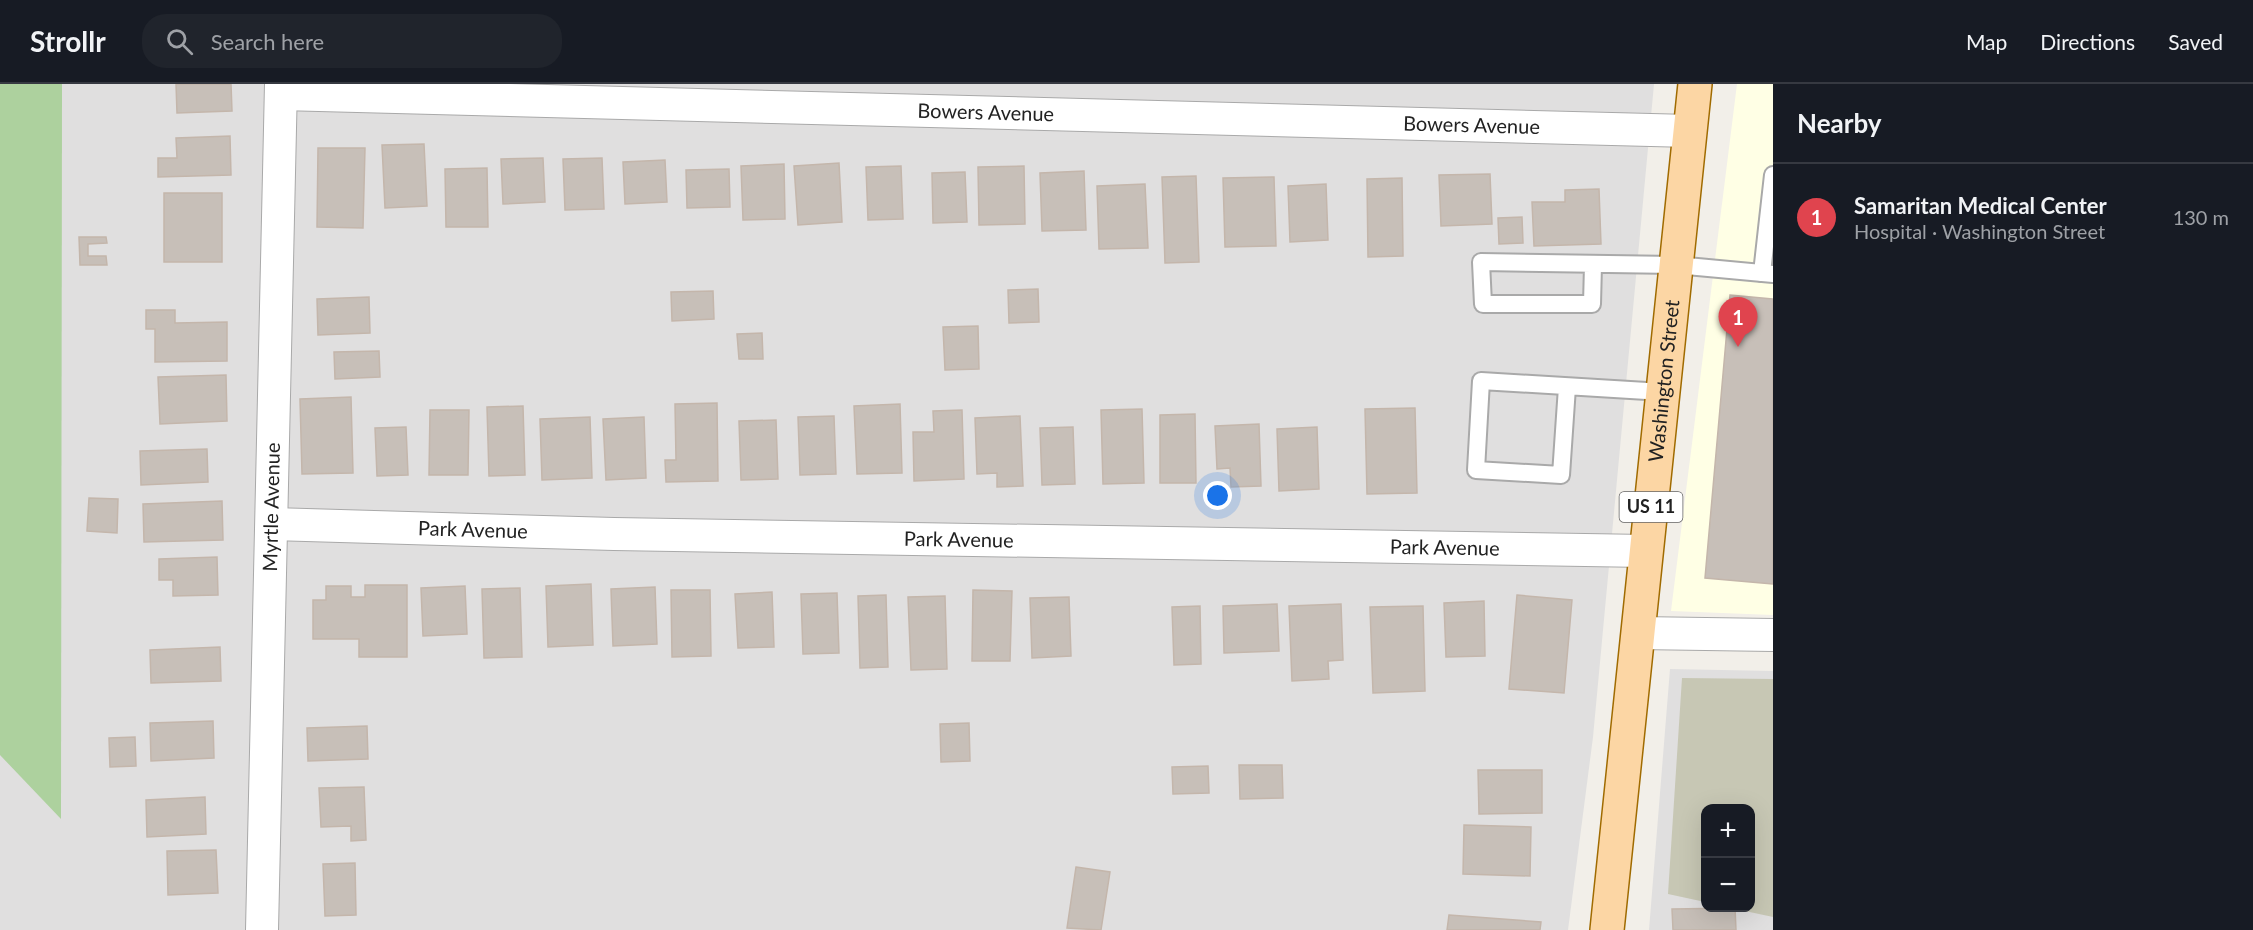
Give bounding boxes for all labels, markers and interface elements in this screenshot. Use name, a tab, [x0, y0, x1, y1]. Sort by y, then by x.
search box	[142, 14, 562, 68]
text: Strollr	[30, 24, 106, 58]
icon: search	[163, 25, 196, 58]
text: Search here	[211, 28, 324, 55]
text: Map	[1966, 29, 2007, 54]
text: Directions	[2040, 29, 2135, 54]
text: Saved	[2168, 29, 2223, 54]
street label: Bowers Avenue	[917, 98, 1054, 125]
text: Nearby	[1797, 107, 1882, 139]
street label: Bowers Avenue	[1403, 110, 1540, 138]
text: Samaritan Medical Center	[1854, 192, 2107, 219]
text: 1	[1811, 205, 1822, 229]
text: 130 m	[2173, 205, 2229, 229]
text: Hospital · Washington Street	[1854, 219, 2105, 243]
street label: Washington Street	[1643, 298, 1683, 463]
pin: 1	[1718, 298, 1758, 347]
street label: Myrtle Avenue	[257, 442, 284, 572]
your location	[1203, 481, 1232, 510]
road number: US 11	[1620, 492, 1682, 522]
street label: Park Avenue	[418, 515, 528, 542]
street label: Park Avenue	[904, 526, 1014, 552]
street label: Park Avenue	[1390, 534, 1500, 560]
map controls	[1701, 804, 1755, 912]
button: +	[1701, 804, 1755, 858]
button: −	[1701, 858, 1755, 912]

